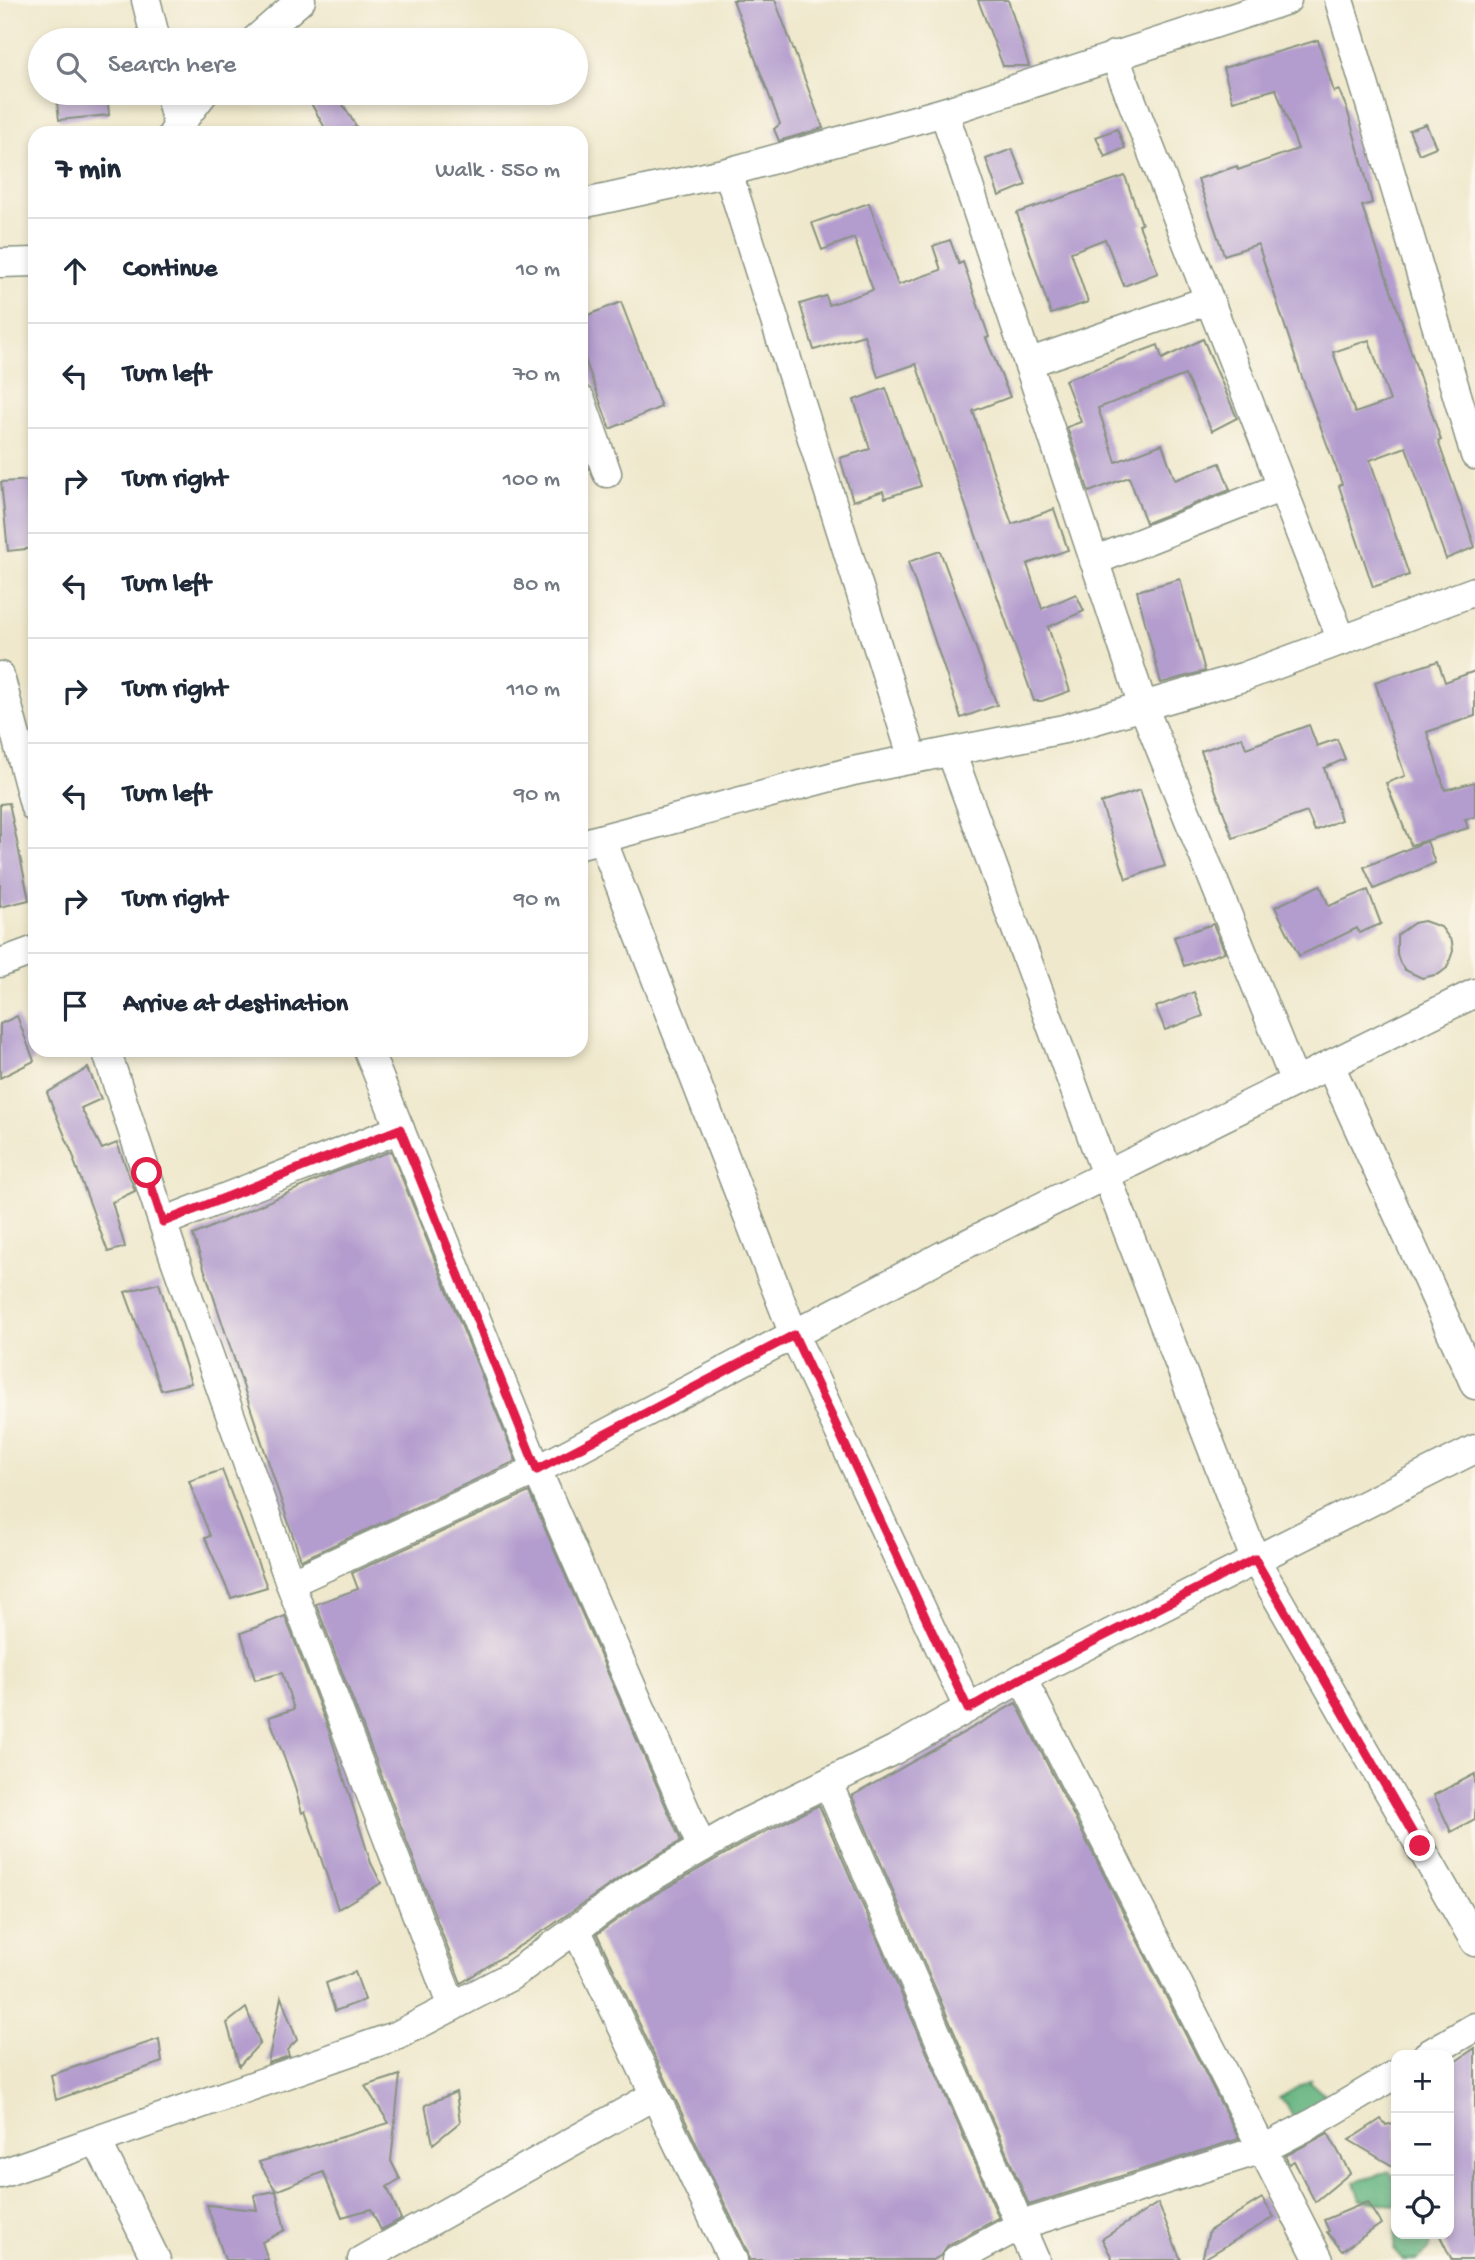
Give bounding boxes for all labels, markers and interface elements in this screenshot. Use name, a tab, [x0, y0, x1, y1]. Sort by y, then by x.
search box	[28, 28, 588, 105]
icon: search	[52, 48, 90, 86]
text: Search here	[108, 51, 236, 82]
text: 7 min	[56, 154, 121, 189]
text: Walk · 550 m	[435, 158, 560, 185]
icon: ahead	[56, 252, 94, 290]
text: Continue	[123, 255, 217, 286]
text: 10 m	[516, 257, 560, 284]
icon: left	[56, 357, 94, 395]
text: Turn left	[123, 360, 211, 391]
text: 70 m	[513, 362, 560, 389]
icon: right	[56, 462, 94, 500]
text: Turn right	[123, 465, 227, 496]
text: 100 m	[503, 467, 560, 494]
icon: left	[56, 567, 94, 605]
text: Turn left	[123, 570, 211, 601]
text: 80 m	[513, 572, 560, 599]
icon: right	[56, 672, 94, 710]
text: Turn right	[123, 675, 227, 706]
text: 110 m	[507, 677, 560, 704]
icon: left	[56, 777, 94, 815]
text: Turn left	[123, 780, 211, 811]
text: 90 m	[514, 782, 560, 809]
icon: right	[56, 882, 94, 920]
text: Turn right	[123, 885, 227, 916]
text: 90 m	[514, 887, 560, 914]
icon: arrive	[56, 987, 94, 1025]
text: Arrive at destination	[123, 990, 348, 1021]
route start	[131, 1157, 162, 1188]
route end	[1404, 1830, 1435, 1861]
map controls	[1391, 2050, 1454, 2239]
button: +	[1391, 2050, 1454, 2113]
button: −	[1391, 2113, 1454, 2176]
button: locate	[1391, 2176, 1454, 2239]

